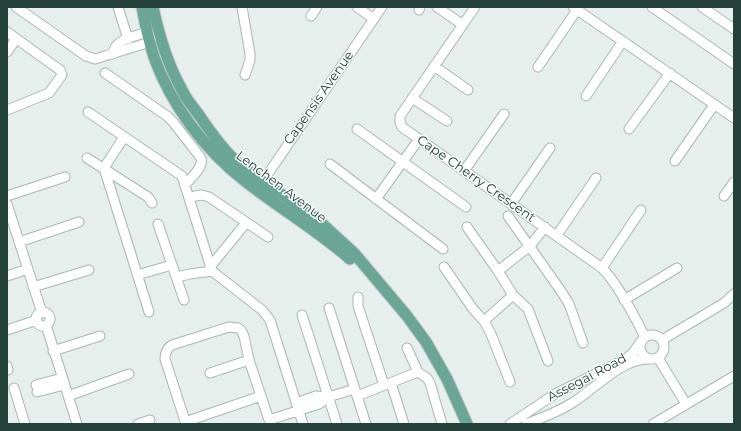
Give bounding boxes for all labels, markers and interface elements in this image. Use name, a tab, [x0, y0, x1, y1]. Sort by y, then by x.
street label: Capensis Avenue	[281, 48, 357, 148]
street label: Cape Cherry Crescent	[414, 132, 538, 226]
street label: Lenchen Avenue	[233, 148, 329, 226]
street label: Assegai Road	[545, 351, 629, 405]

